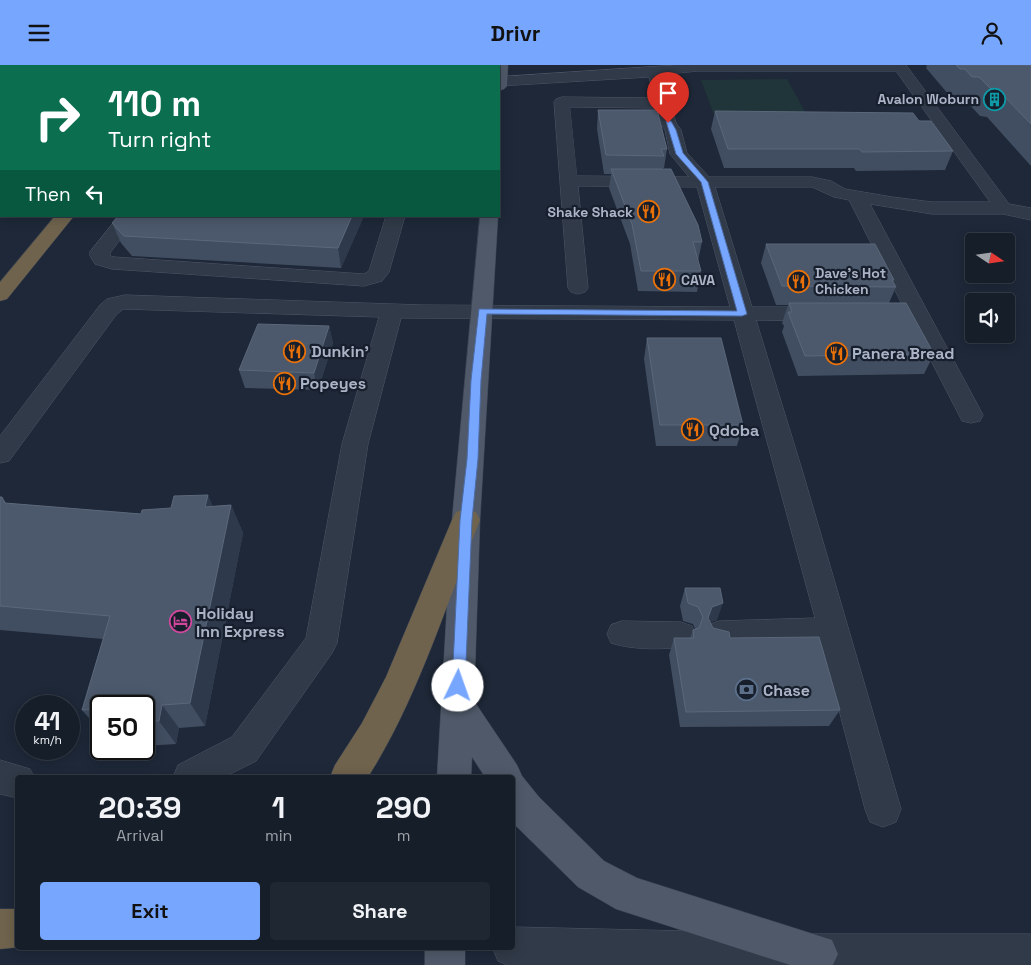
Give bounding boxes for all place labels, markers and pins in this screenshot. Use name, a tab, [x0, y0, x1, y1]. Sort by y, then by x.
pin	[647, 72, 689, 123]
building icon: Avalon Woburn	[983, 87, 1007, 111]
place label: Avalon Woburn	[878, 90, 979, 108]
restaurant icon: Shake Shack	[637, 200, 661, 224]
place label: Shake Shack	[548, 203, 633, 221]
place label: Dave's Hot Chicken	[815, 264, 886, 298]
restaurant icon: CAVA	[653, 268, 677, 292]
restaurant icon: Dave's Hot Chicken	[787, 269, 811, 293]
place label: CAVA	[681, 271, 715, 289]
restaurant icon: Dunkin'	[283, 339, 307, 363]
place label: Dunkin'	[311, 341, 369, 362]
restaurant icon: Panera Bread	[824, 341, 848, 365]
place label: Panera Bread	[852, 343, 955, 364]
restaurant icon: Popeyes	[272, 371, 296, 395]
place label: Popeyes	[300, 373, 366, 394]
restaurant icon: Qdoba	[681, 418, 705, 442]
place label: Qdoba	[709, 420, 759, 441]
place label: Holiday Inn Express	[196, 603, 285, 642]
hotel icon: Holiday Inn Express	[168, 610, 192, 634]
bank icon: Chase	[735, 678, 759, 702]
place label: Chase	[763, 680, 810, 701]

